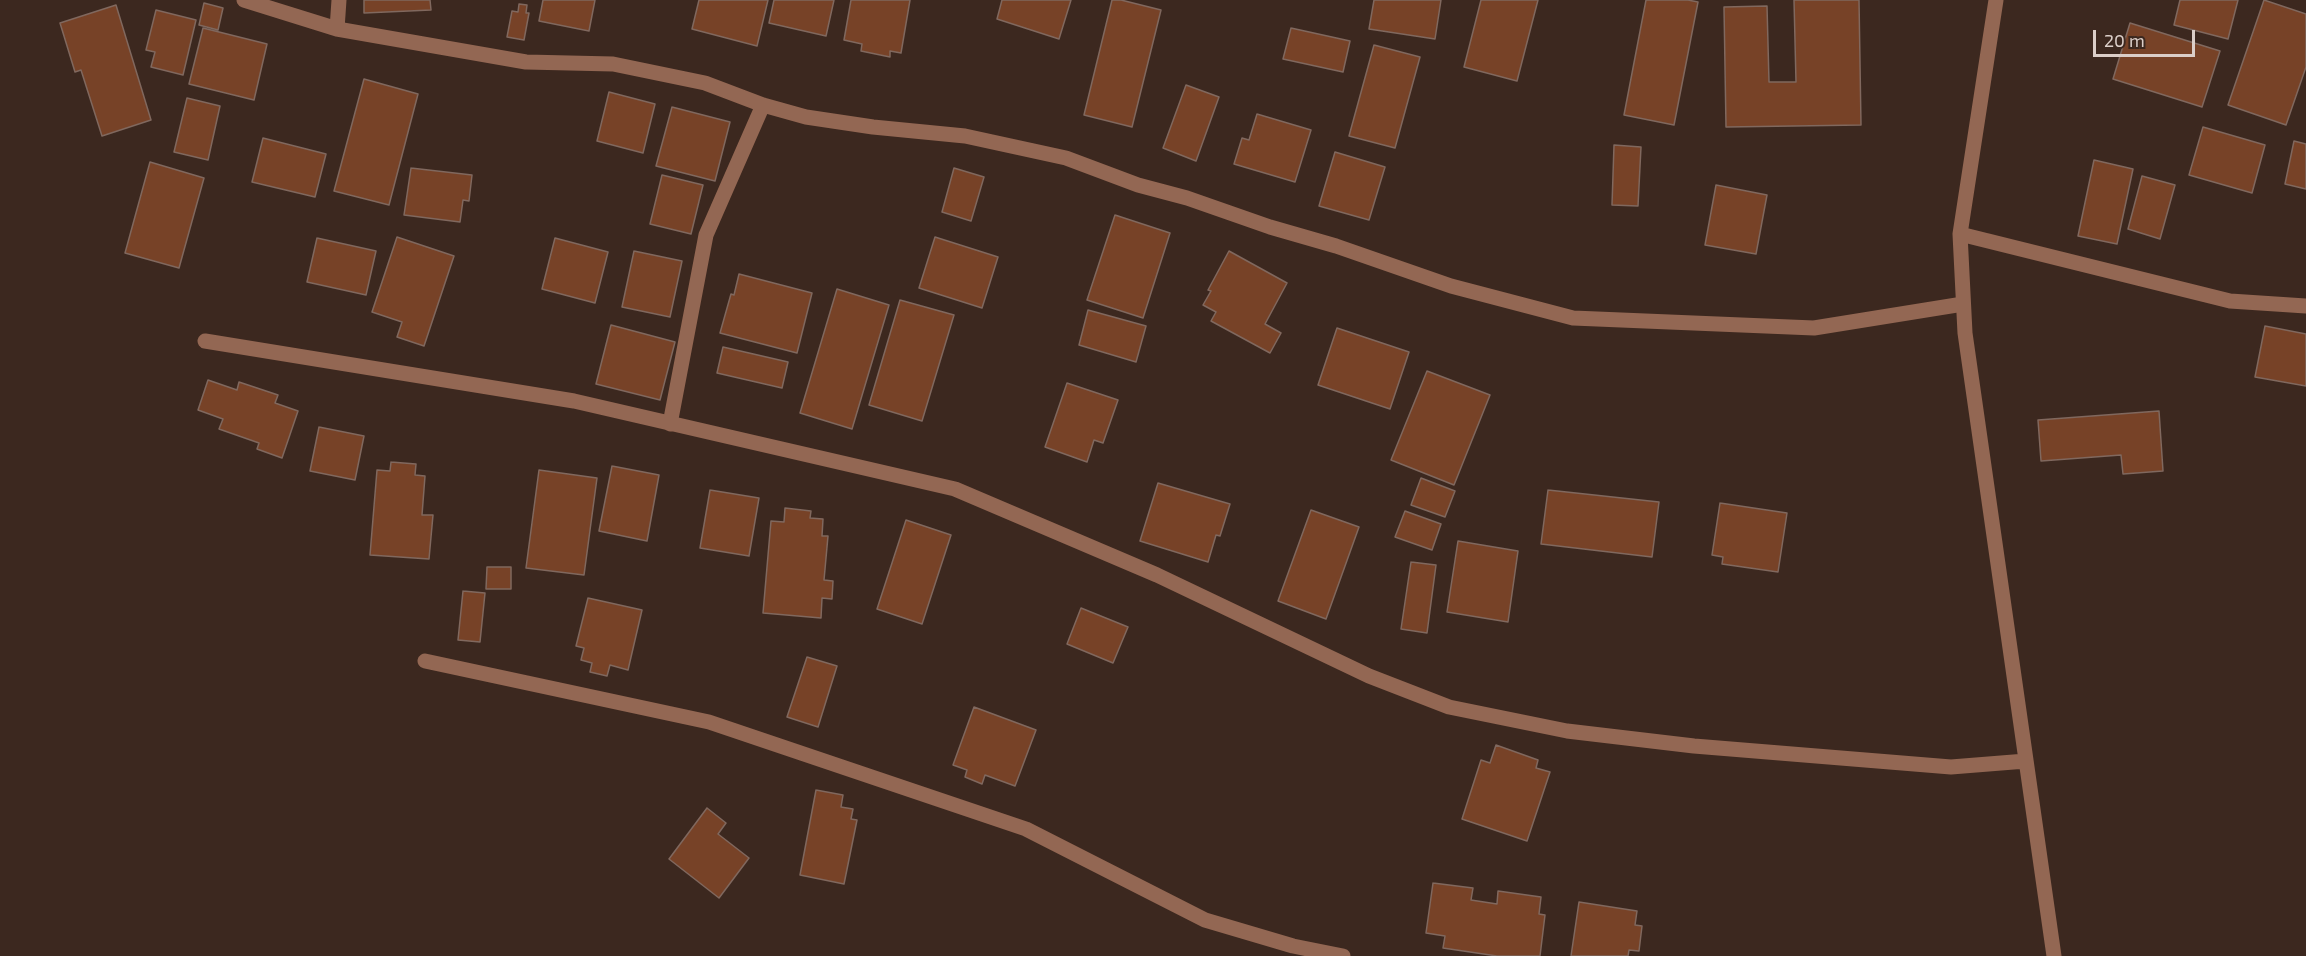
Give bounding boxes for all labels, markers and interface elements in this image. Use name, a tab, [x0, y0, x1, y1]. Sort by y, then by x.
scale bar	[2096, 18, 2198, 56]
text: 20 m	[2104, 29, 2145, 51]

